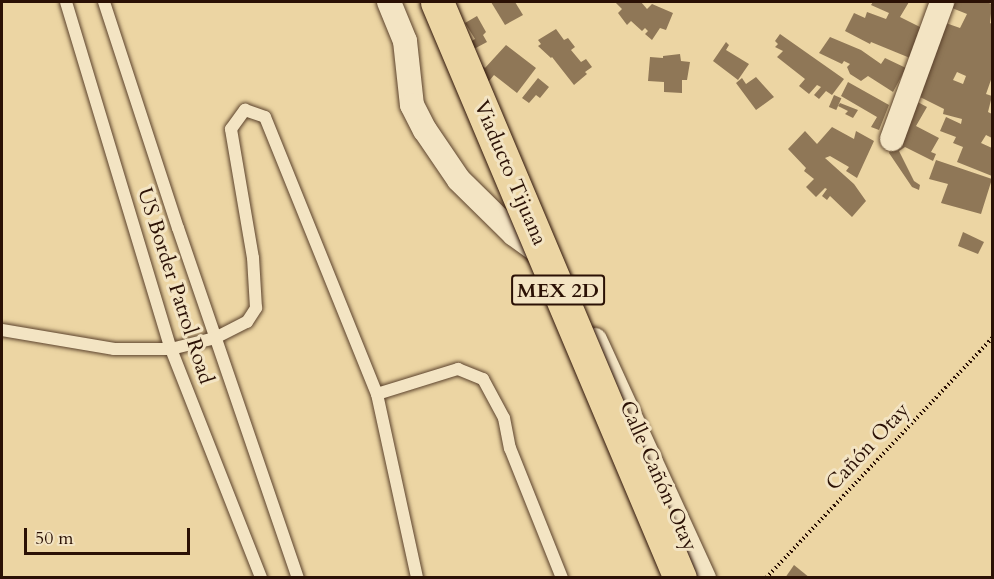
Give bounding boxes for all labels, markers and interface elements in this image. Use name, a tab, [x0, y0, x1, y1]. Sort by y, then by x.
street label: Viaducto Tijuana	[468, 97, 552, 249]
street label: US Border Patrol Road	[131, 185, 219, 387]
road number: MEX 2D	[510, 273, 606, 307]
street label: Calle Cañón Otay	[614, 397, 702, 555]
street label: Cañón Otay	[821, 398, 915, 496]
scale bar	[27, 516, 194, 554]
text: 50 m	[35, 526, 74, 551]

